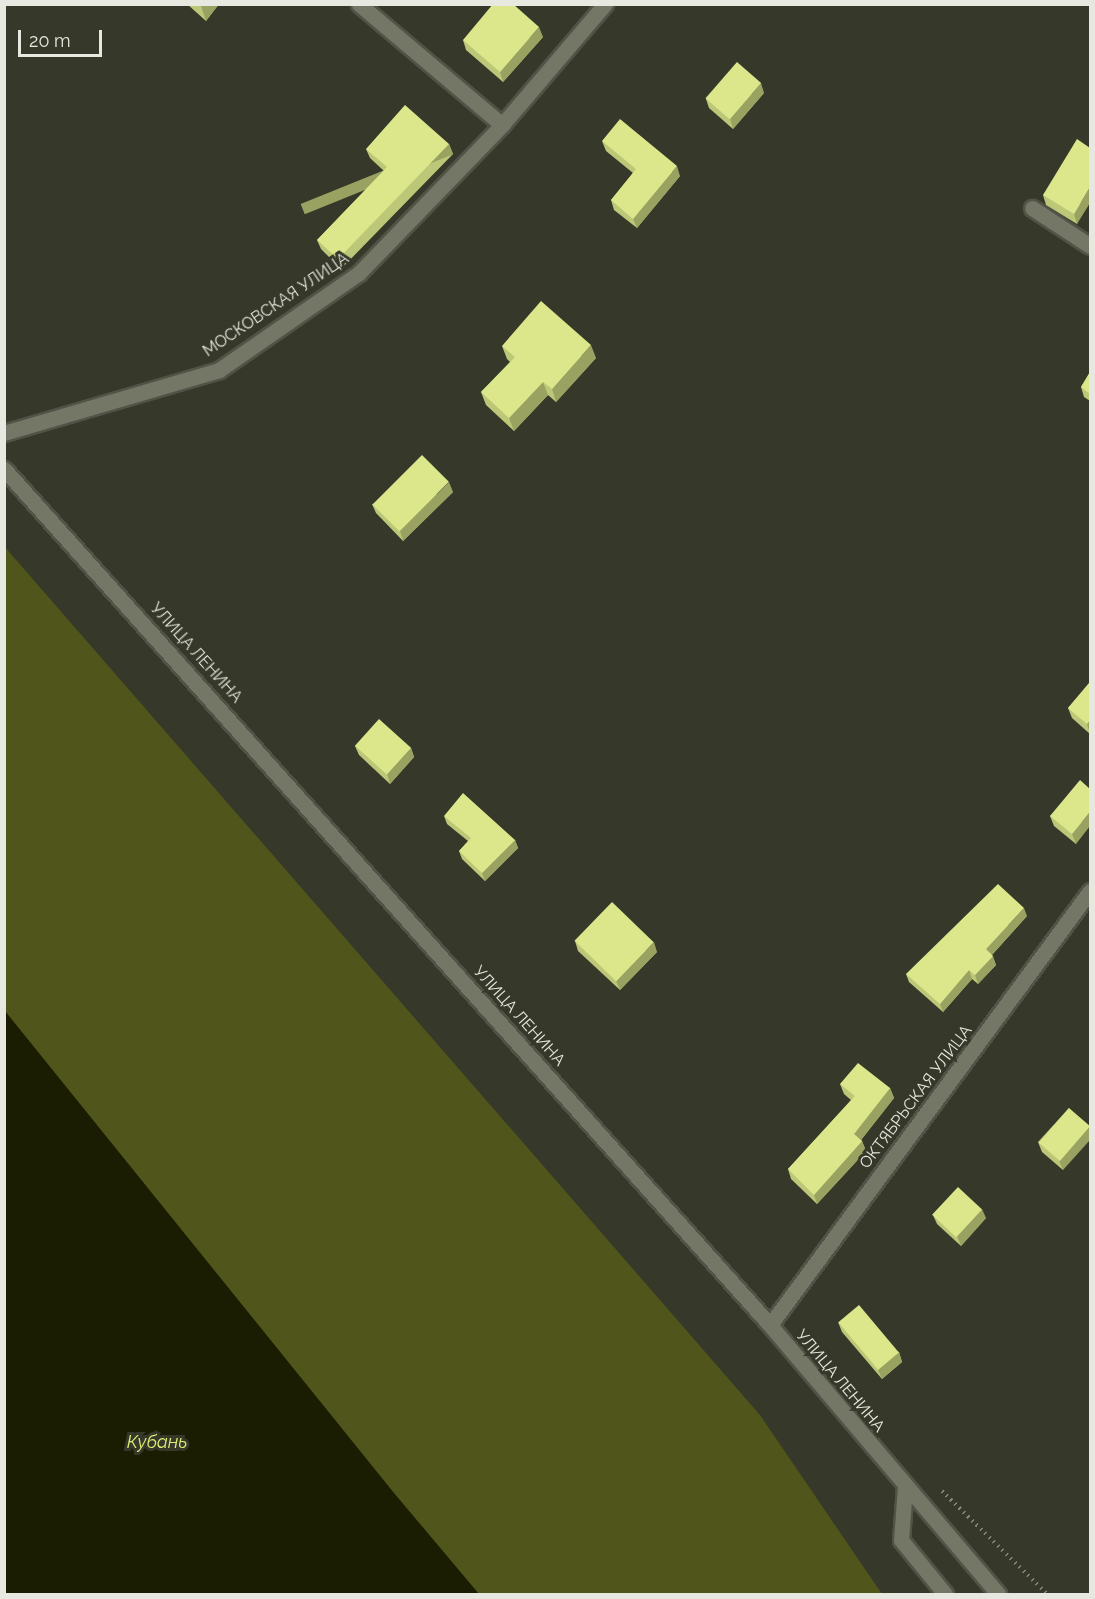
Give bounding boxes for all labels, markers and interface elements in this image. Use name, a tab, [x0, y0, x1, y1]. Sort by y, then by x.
scale bar	[21, 18, 105, 56]
text: 20 m	[29, 30, 71, 51]
street label: МОСКОВСКАЯ УЛИЦА	[199, 249, 353, 361]
street label: УЛИЦА ЛЕНИНА	[146, 599, 246, 707]
street label: УЛИЦА ЛЕНИНА	[469, 962, 569, 1070]
street label: ОКТЯБРЬСКАЯ УЛИЦА	[856, 1022, 976, 1172]
street label: УЛИЦА ЛЕНИНА	[791, 1326, 889, 1436]
water label: Кубань	[127, 1431, 187, 1453]

